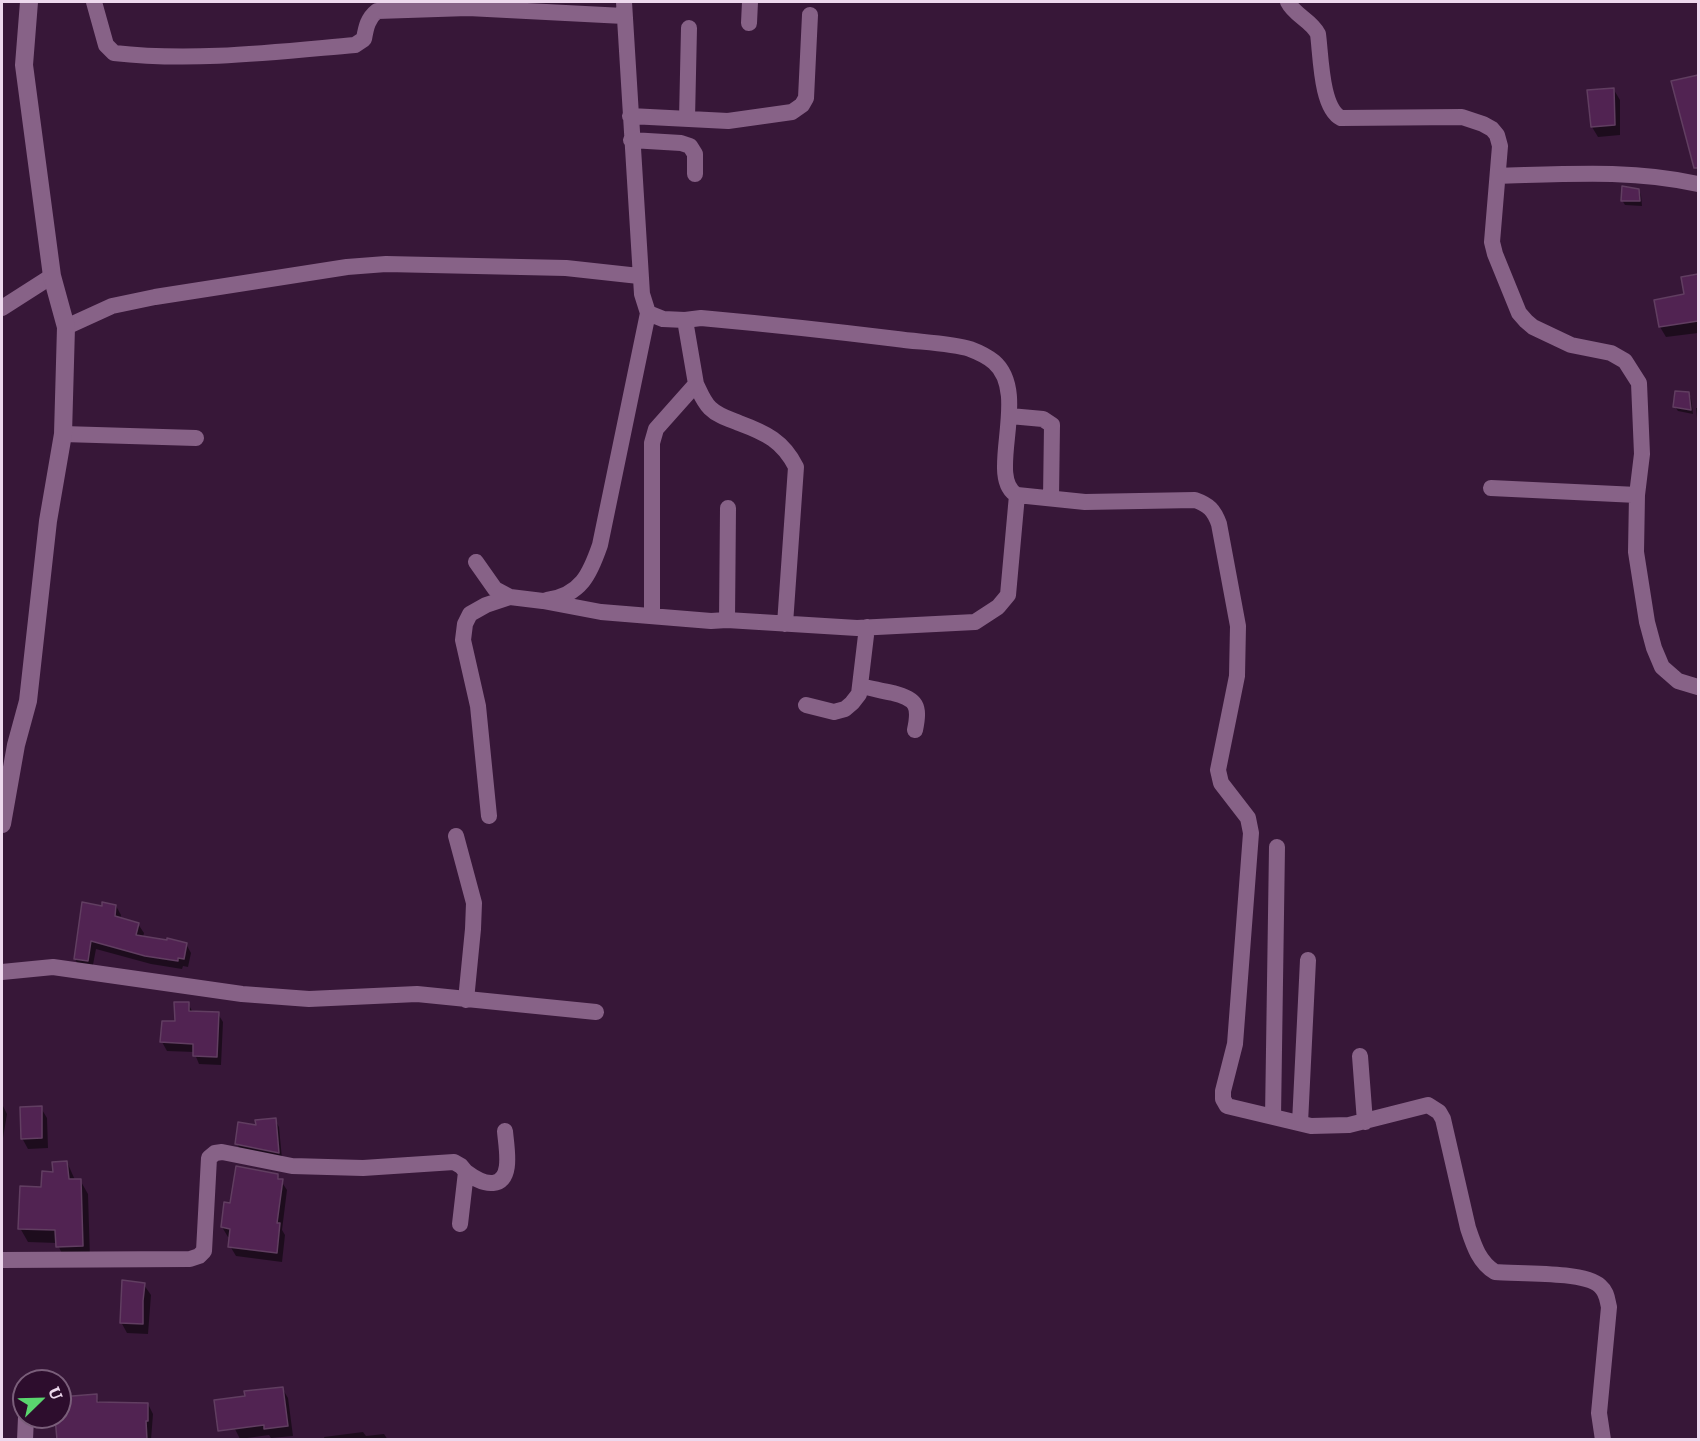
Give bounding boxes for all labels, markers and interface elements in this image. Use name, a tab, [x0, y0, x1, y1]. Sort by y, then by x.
north arrow	[12, 1369, 72, 1429]
text: U	[43, 1382, 70, 1403]

